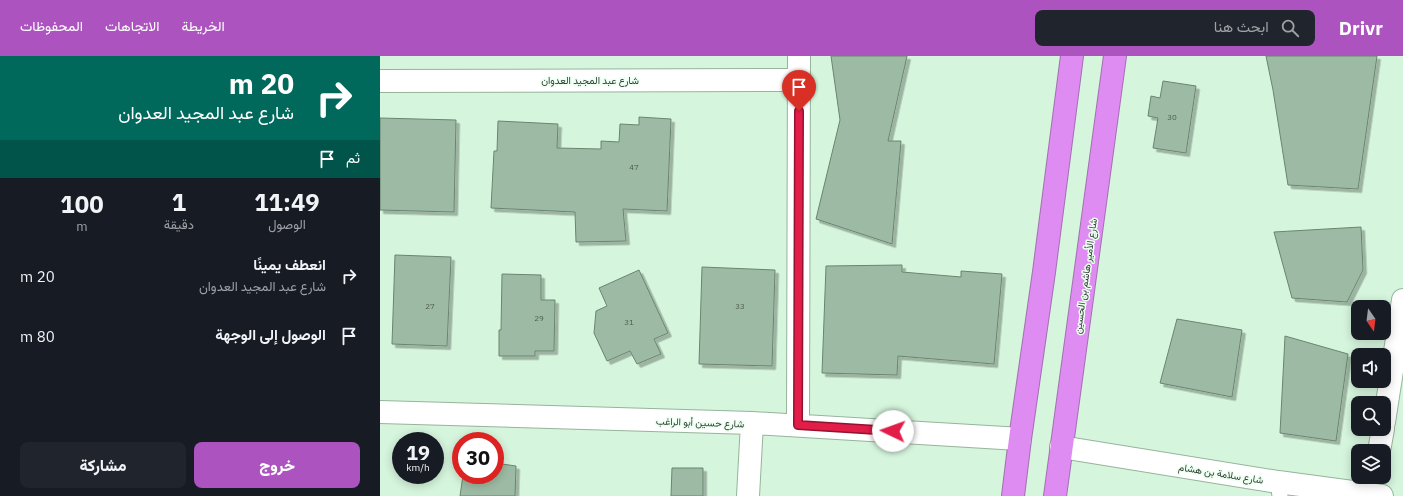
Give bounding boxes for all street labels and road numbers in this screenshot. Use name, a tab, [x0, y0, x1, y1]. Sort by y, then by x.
street label: شارع عبد المجيد العدوان	[541, 74, 639, 87]
street label: شارع الأمير هاشم بن الحسين	[1071, 217, 1100, 335]
street label: شارع حسين أبو الراغب	[656, 414, 745, 431]
street label: شارع سلامة بن هشام	[1178, 460, 1264, 487]

